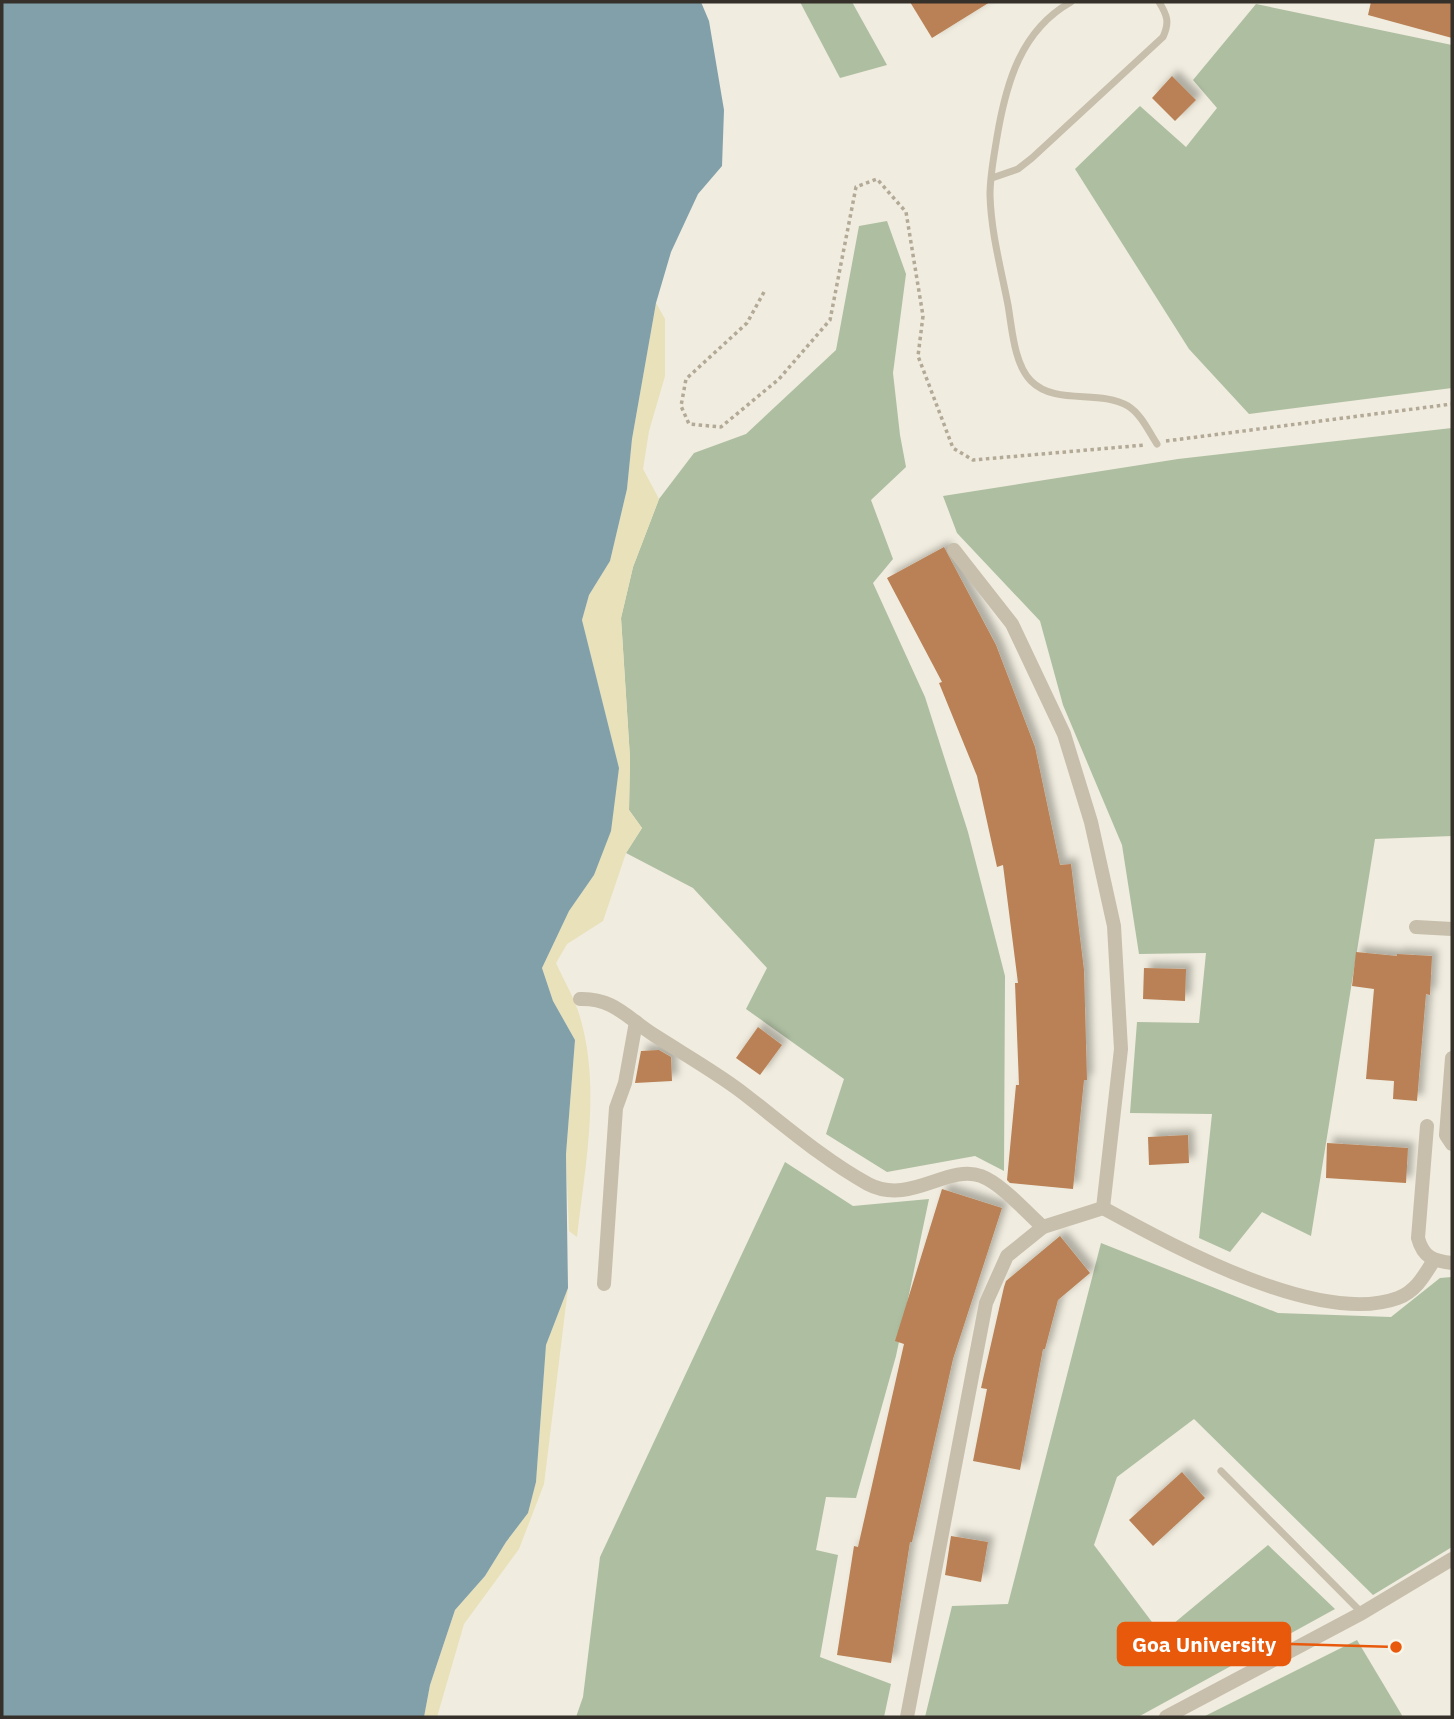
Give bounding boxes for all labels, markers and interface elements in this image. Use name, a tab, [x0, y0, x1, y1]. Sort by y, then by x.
callout: Goa University	[1118, 1623, 1290, 1665]
text: Goa University	[1132, 1630, 1277, 1658]

